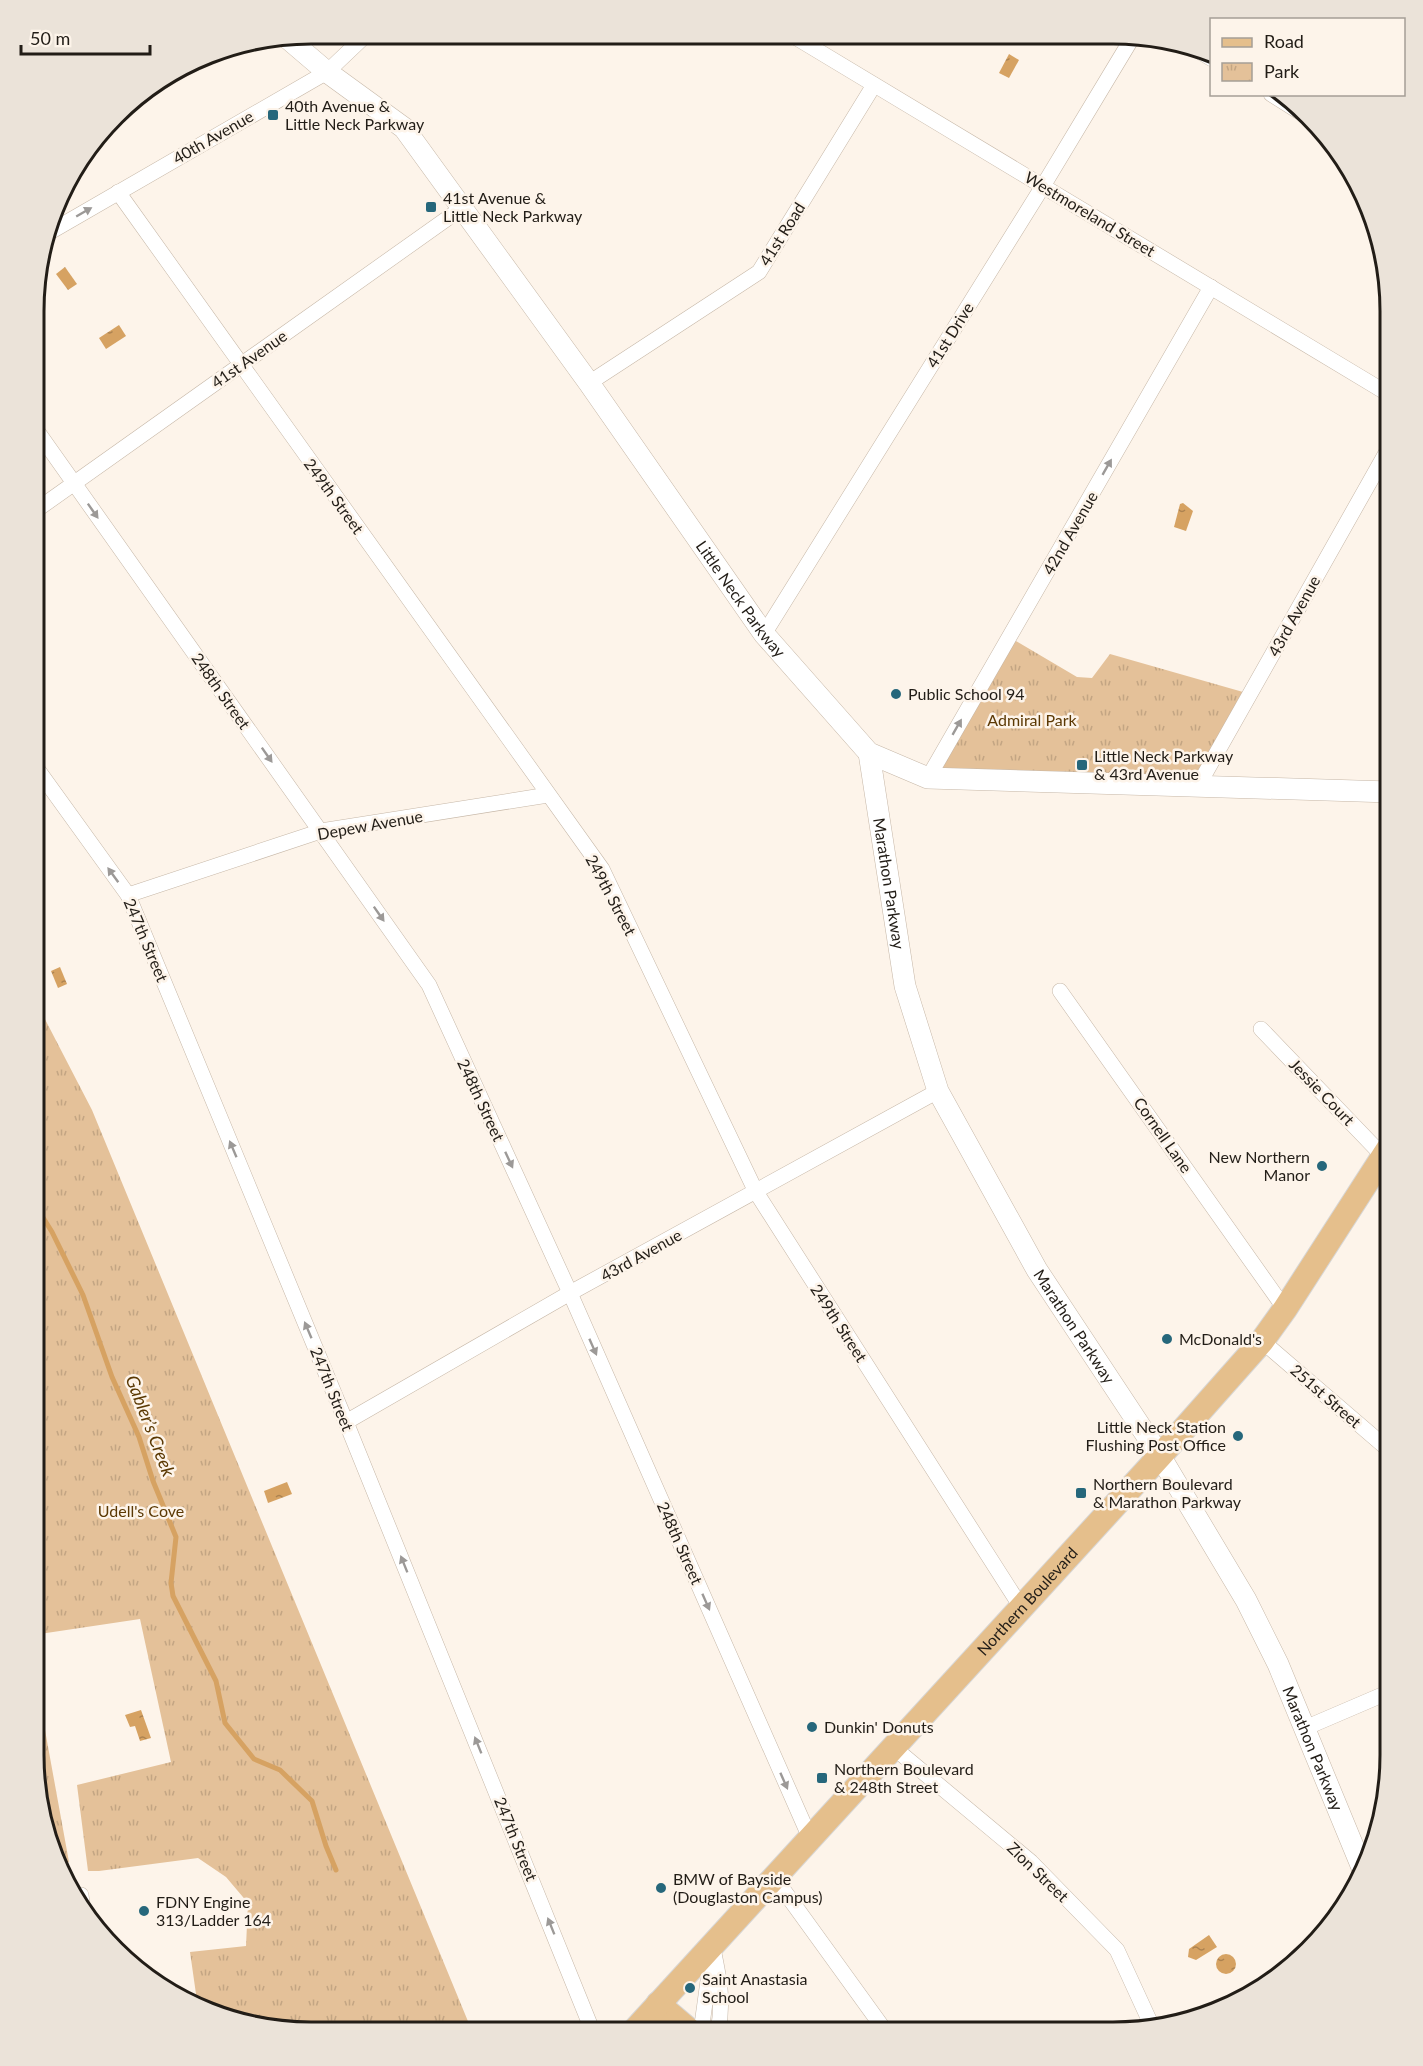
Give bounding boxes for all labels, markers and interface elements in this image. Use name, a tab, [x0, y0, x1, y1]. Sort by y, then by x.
scale bar	[21, 18, 150, 56]
legend	[1210, 18, 1405, 96]
text: 50 m	[30, 27, 70, 49]
text: Road	[1264, 30, 1304, 52]
text: Park	[1264, 60, 1300, 82]
place label: 40th Avenue & Little Neck Parkway	[285, 96, 425, 133]
street label: 40th Avenue	[169, 106, 256, 167]
marker: 40th Avenue & Little Neck Parkway	[266, 108, 280, 122]
street label: Westmoreland Street	[1022, 167, 1159, 260]
place label: 41st Avenue & Little Neck Parkway	[443, 188, 583, 225]
street label: 41st Road	[755, 199, 808, 269]
marker: 41st Avenue & Little Neck Parkway	[424, 200, 438, 214]
one-way arrow	[76, 207, 93, 217]
street label: 41st Drive	[922, 299, 977, 371]
street label: 41st Avenue	[207, 326, 290, 392]
street label: 249th Street	[301, 454, 368, 537]
one-way arrow	[1102, 459, 1113, 475]
street label: 42nd Avenue	[1038, 488, 1101, 578]
one-way arrow	[87, 502, 99, 518]
street label: Little Neck Parkway	[693, 537, 790, 661]
street label: 43rd Avenue	[1264, 572, 1324, 660]
street label: 248th Street	[188, 649, 255, 733]
place label: Public School 94	[908, 684, 1025, 703]
marker: Public School 94	[889, 687, 903, 701]
park label: Admiral Park	[987, 710, 1078, 729]
one-way arrow	[952, 718, 962, 735]
place label: Little Neck Parkway & 43rd Avenue	[1094, 746, 1234, 783]
one-way arrow	[261, 747, 273, 763]
marker: Little Neck Parkway & 43rd Avenue	[1075, 758, 1089, 772]
street label: Depew Avenue	[316, 806, 424, 843]
street label: Marathon Parkway	[870, 816, 909, 951]
street label: 249th Street	[582, 851, 641, 939]
one-way arrow	[108, 868, 120, 883]
street label: 247th Street	[120, 895, 173, 985]
one-way arrow	[373, 906, 385, 922]
street label: Jessie Court	[1286, 1054, 1359, 1129]
street label: 248th Street	[454, 1056, 509, 1144]
street label: Cornell Lane	[1130, 1093, 1196, 1176]
one-way arrow	[228, 1140, 238, 1158]
place label: New Northern Manor	[1209, 1147, 1310, 1184]
one-way arrow	[504, 1152, 514, 1170]
marker: New Northern Manor	[1315, 1159, 1329, 1173]
street label: 43rd Avenue	[597, 1225, 685, 1285]
street label: Marathon Parkway	[1030, 1266, 1120, 1387]
street label: 249th Street	[807, 1280, 872, 1365]
one-way arrow	[303, 1320, 313, 1338]
place label: McDonald's	[1179, 1329, 1262, 1348]
marker: McDonald's	[1160, 1332, 1174, 1346]
one-way arrow	[589, 1338, 599, 1356]
street label: 247th Street	[307, 1344, 358, 1434]
street label: 251st Street	[1287, 1360, 1365, 1431]
water label: Gabler’s Creek	[121, 1372, 181, 1480]
place label: Little Neck Station Flushing Post Office	[1085, 1417, 1226, 1454]
marker: Little Neck Station Flushing Post Office	[1231, 1429, 1245, 1443]
place label: Northern Boulevard & Marathon Parkway	[1093, 1474, 1242, 1511]
marker: Northern Boulevard & Marathon Parkway	[1074, 1486, 1088, 1500]
street label: 248th Street	[654, 1498, 707, 1587]
park label: Udell's Cove	[98, 1501, 184, 1520]
street label: Northern Boulevard	[973, 1543, 1081, 1659]
one-way arrow	[399, 1555, 409, 1573]
one-way arrow	[701, 1594, 710, 1611]
street label: Marathon Parkway	[1279, 1683, 1348, 1814]
place label: Dunkin' Donuts	[824, 1717, 934, 1736]
marker: Dunkin' Donuts	[805, 1720, 819, 1734]
one-way arrow	[473, 1736, 482, 1754]
place label: Northern Boulevard & 248th Street	[834, 1759, 974, 1796]
marker: Northern Boulevard & 248th Street	[815, 1771, 829, 1785]
one-way arrow	[780, 1772, 789, 1789]
street label: 247th Street	[491, 1794, 542, 1884]
street label: Zion Street	[1004, 1838, 1073, 1906]
place label: BMW of Bayside (Douglaston Campus)	[673, 1869, 823, 1906]
marker: BMW of Bayside (Douglaston Campus)	[654, 1881, 668, 1895]
place label: FDNY Engine 313/Ladder 164	[156, 1892, 271, 1929]
marker: FDNY Engine 313/Ladder 164	[137, 1904, 151, 1918]
one-way arrow	[546, 1916, 556, 1934]
place label: Saint Anastasia School	[702, 1969, 808, 2006]
marker: Saint Anastasia School	[683, 1981, 697, 1995]

